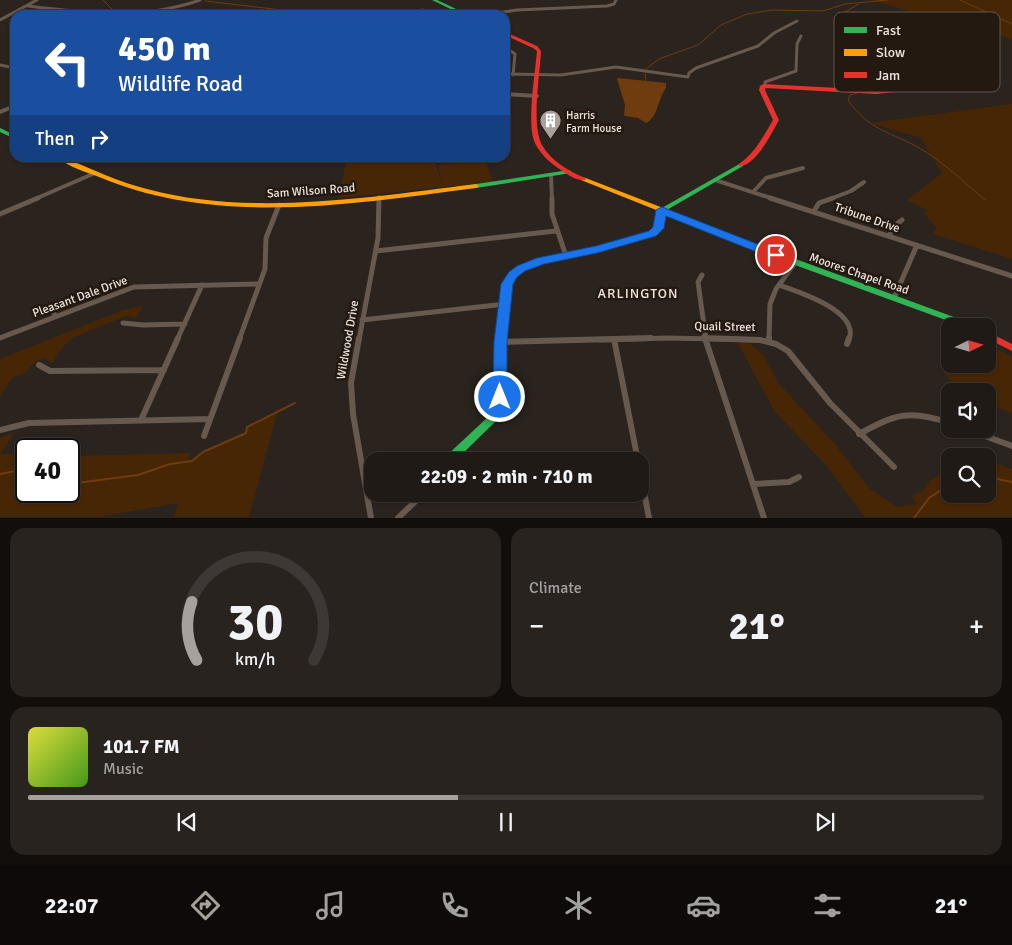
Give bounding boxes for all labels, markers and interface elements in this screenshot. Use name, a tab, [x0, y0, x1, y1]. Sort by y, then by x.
legend	[834, 12, 1000, 92]
text: Fast	[876, 22, 901, 39]
text: 450 m	[118, 27, 211, 70]
icon: left	[35, 30, 100, 95]
text: Slow	[876, 44, 905, 61]
text: Jam	[876, 67, 900, 84]
text: Wildlife Road	[118, 70, 243, 97]
building icon: Harris Farm House	[538, 109, 562, 140]
place label: Harris Farm House	[566, 109, 622, 135]
icon: right	[85, 125, 113, 153]
text: Then	[35, 127, 75, 151]
street label: Sam Wilson Road	[266, 180, 356, 202]
street label: Tribune Drive	[832, 200, 902, 236]
pin	[755, 234, 797, 276]
icon: arrive	[762, 241, 790, 269]
street label: Moores Chapel Road	[807, 250, 911, 298]
street label: Pleasant Dale Drive	[31, 273, 129, 321]
district label: ARLINGTON	[598, 285, 678, 302]
street label: Wildwood Drive	[334, 299, 362, 381]
north arrow	[941, 318, 996, 372]
map controls	[941, 318, 996, 503]
street label: Quail Street	[694, 319, 756, 335]
position arrow	[473, 370, 525, 422]
button: sound	[941, 383, 996, 438]
speed limit sign: 40	[15, 438, 80, 503]
button: search	[941, 448, 996, 503]
text: 22:09 · 2 min · 710 m	[420, 465, 593, 489]
text: Climate	[529, 578, 582, 598]
text: 30	[227, 590, 284, 654]
text: 21°	[728, 603, 785, 650]
text: −	[529, 609, 544, 643]
text: +	[969, 609, 984, 643]
text: km/h	[235, 648, 276, 670]
text: 101.7 FM	[103, 735, 180, 759]
text: Music	[103, 759, 144, 779]
icon: previous	[173, 808, 201, 836]
icon: pause	[492, 808, 520, 836]
icon: next	[811, 808, 839, 836]
icon: directions	[188, 888, 223, 923]
icon: music	[313, 888, 348, 923]
icon: phone	[437, 888, 472, 923]
icon: climate	[561, 888, 596, 923]
icon: car	[686, 888, 721, 923]
icon: filters	[810, 888, 845, 923]
text: 22:07	[45, 892, 99, 919]
text: 21°	[935, 892, 967, 919]

